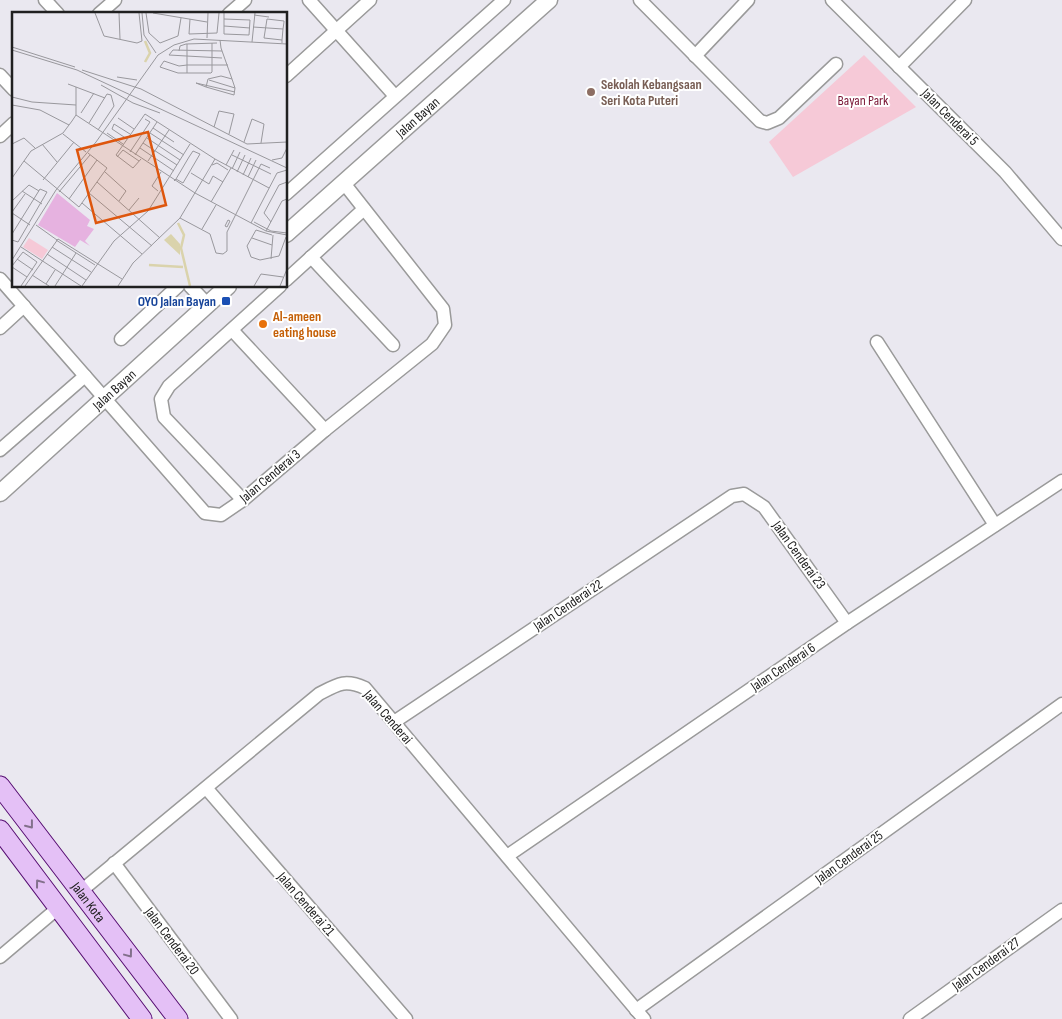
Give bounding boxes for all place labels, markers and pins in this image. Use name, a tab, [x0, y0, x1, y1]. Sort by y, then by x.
place label: Sekolah Kebangsaan Seri Kota Puteri	[601, 76, 702, 109]
marker: Sekolah Kebangsaan Seri Kota Puteri	[585, 86, 597, 98]
place label: OYO Jalan Bayan	[138, 293, 216, 310]
marker: OYO Jalan Bayan	[220, 295, 232, 307]
place label: Al-ameen eating house	[272, 308, 336, 341]
marker: Al-ameen eating house	[257, 318, 269, 330]

